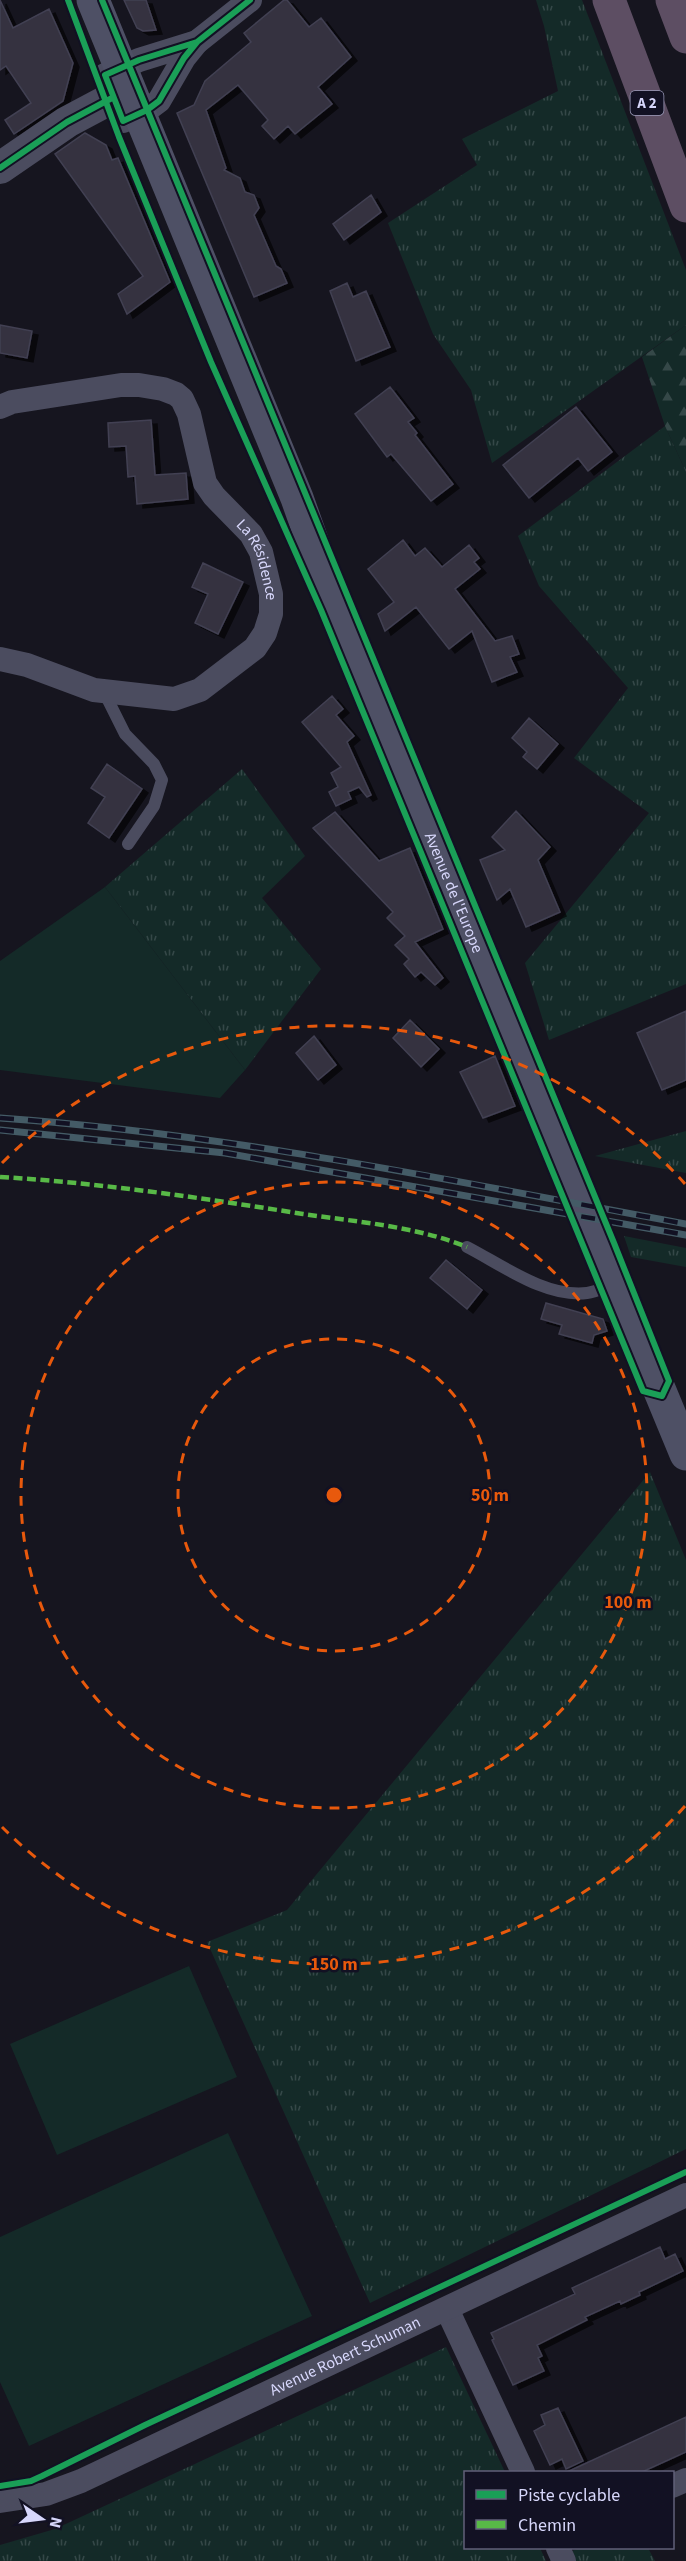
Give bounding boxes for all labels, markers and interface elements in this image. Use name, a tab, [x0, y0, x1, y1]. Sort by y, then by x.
road number: A 2	[630, 91, 664, 115]
street label: La Résidence	[231, 514, 282, 600]
street label: Avenue de l'Europe	[419, 829, 489, 956]
text: 50 m	[471, 1483, 509, 1508]
centre of rings	[324, 1485, 344, 1505]
text: 100 m	[604, 1590, 652, 1615]
text: 150 m	[310, 1952, 358, 1977]
street label: Avenue Robert Schuman	[266, 2311, 424, 2401]
legend	[464, 2471, 674, 2549]
text: Piste cyclable	[518, 2483, 620, 2508]
north arrow	[12, 2489, 72, 2549]
text: Chemin	[518, 2513, 576, 2538]
text: N	[44, 2515, 68, 2530]

